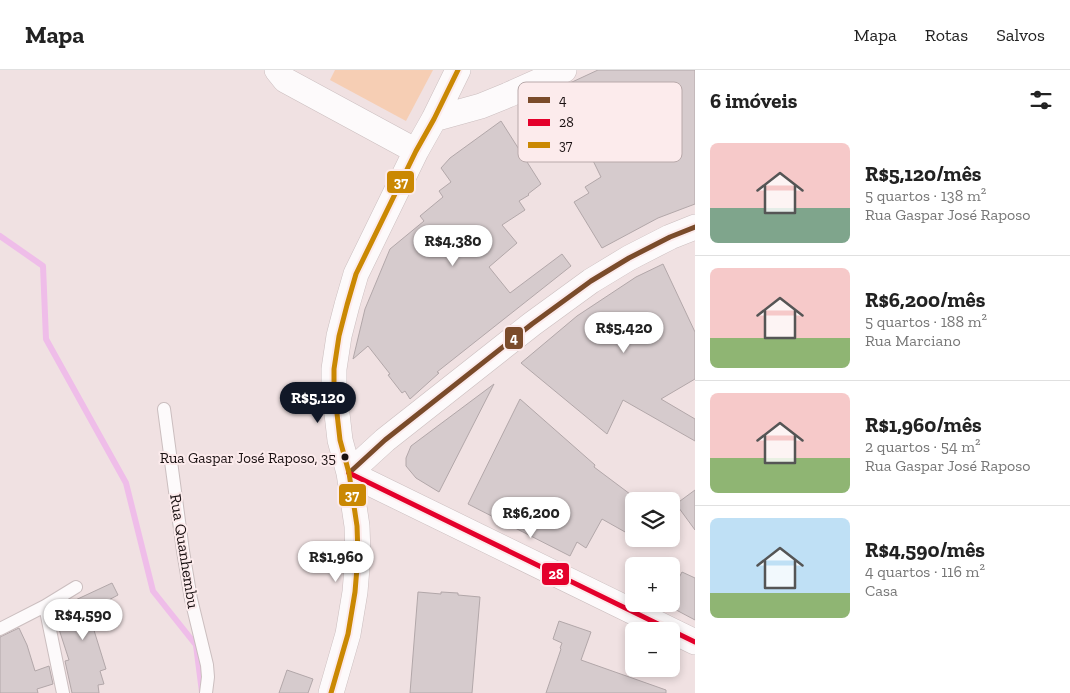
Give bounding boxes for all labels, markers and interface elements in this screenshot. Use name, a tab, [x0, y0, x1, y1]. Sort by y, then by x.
text: Mapa	[25, 20, 84, 49]
text: Mapa	[854, 24, 897, 46]
text: Rotas	[925, 24, 968, 46]
text: Salvos	[996, 24, 1045, 46]
legend	[518, 82, 682, 162]
icon: filters	[1027, 86, 1055, 114]
text: 6 imóveis	[710, 88, 797, 113]
text: 4	[559, 92, 567, 109]
text: 28	[559, 114, 574, 131]
text: 37	[559, 137, 573, 154]
text: R$5,120/mês	[865, 161, 981, 186]
icon: home	[750, 163, 810, 223]
line badge: 37	[386, 170, 415, 194]
text: 37	[394, 174, 408, 191]
text: 5 quartos · 138 m²	[865, 186, 986, 205]
text: Rua Gaspar José Raposo	[865, 205, 1030, 224]
pin: R$4,380	[407, 224, 499, 267]
text: R$4,380	[424, 231, 482, 250]
text: R$6,200/mês	[865, 287, 985, 312]
icon: home	[750, 288, 810, 348]
pin: R$5,420	[578, 312, 670, 354]
text: 5 quartos · 188 m²	[865, 312, 987, 331]
text: R$5,420	[596, 318, 652, 337]
line badge: 4	[504, 326, 524, 350]
text: 4	[510, 330, 518, 347]
text: Rua Marciano	[865, 331, 961, 350]
pin: R$5,120	[272, 382, 364, 424]
text: R$5,120	[291, 388, 345, 407]
text: R$1,960/mês	[865, 412, 982, 437]
icon: home	[750, 413, 810, 473]
text: 2 quartos · 54 m²	[865, 437, 981, 456]
place label: Rua Gaspar José Raposo, 35	[160, 449, 336, 467]
marker: Rua Gaspar José Raposo, 35	[340, 452, 350, 462]
text: Rua Gaspar José Raposo	[865, 456, 1030, 475]
line badge: 37	[338, 483, 367, 507]
text: 37	[345, 487, 359, 504]
street label: Rua Quanhembu	[166, 492, 203, 610]
map controls	[625, 492, 680, 677]
button: layers	[625, 492, 680, 547]
pin: R$6,200	[485, 496, 577, 539]
text: R$6,200	[502, 503, 560, 522]
text: R$4,590/mês	[865, 537, 985, 562]
icon: home	[750, 538, 810, 598]
pin: R$1,960	[290, 540, 382, 583]
text: R$1,960	[309, 547, 363, 566]
button: +	[625, 557, 680, 612]
line badge: 28	[541, 562, 570, 586]
text: 4 quartos · 116 m²	[865, 562, 985, 581]
text: 28	[548, 566, 564, 583]
text: Casa	[865, 581, 898, 600]
pin: R$4,590	[37, 598, 129, 641]
text: R$4,590	[55, 605, 111, 624]
button: −	[625, 622, 680, 677]

